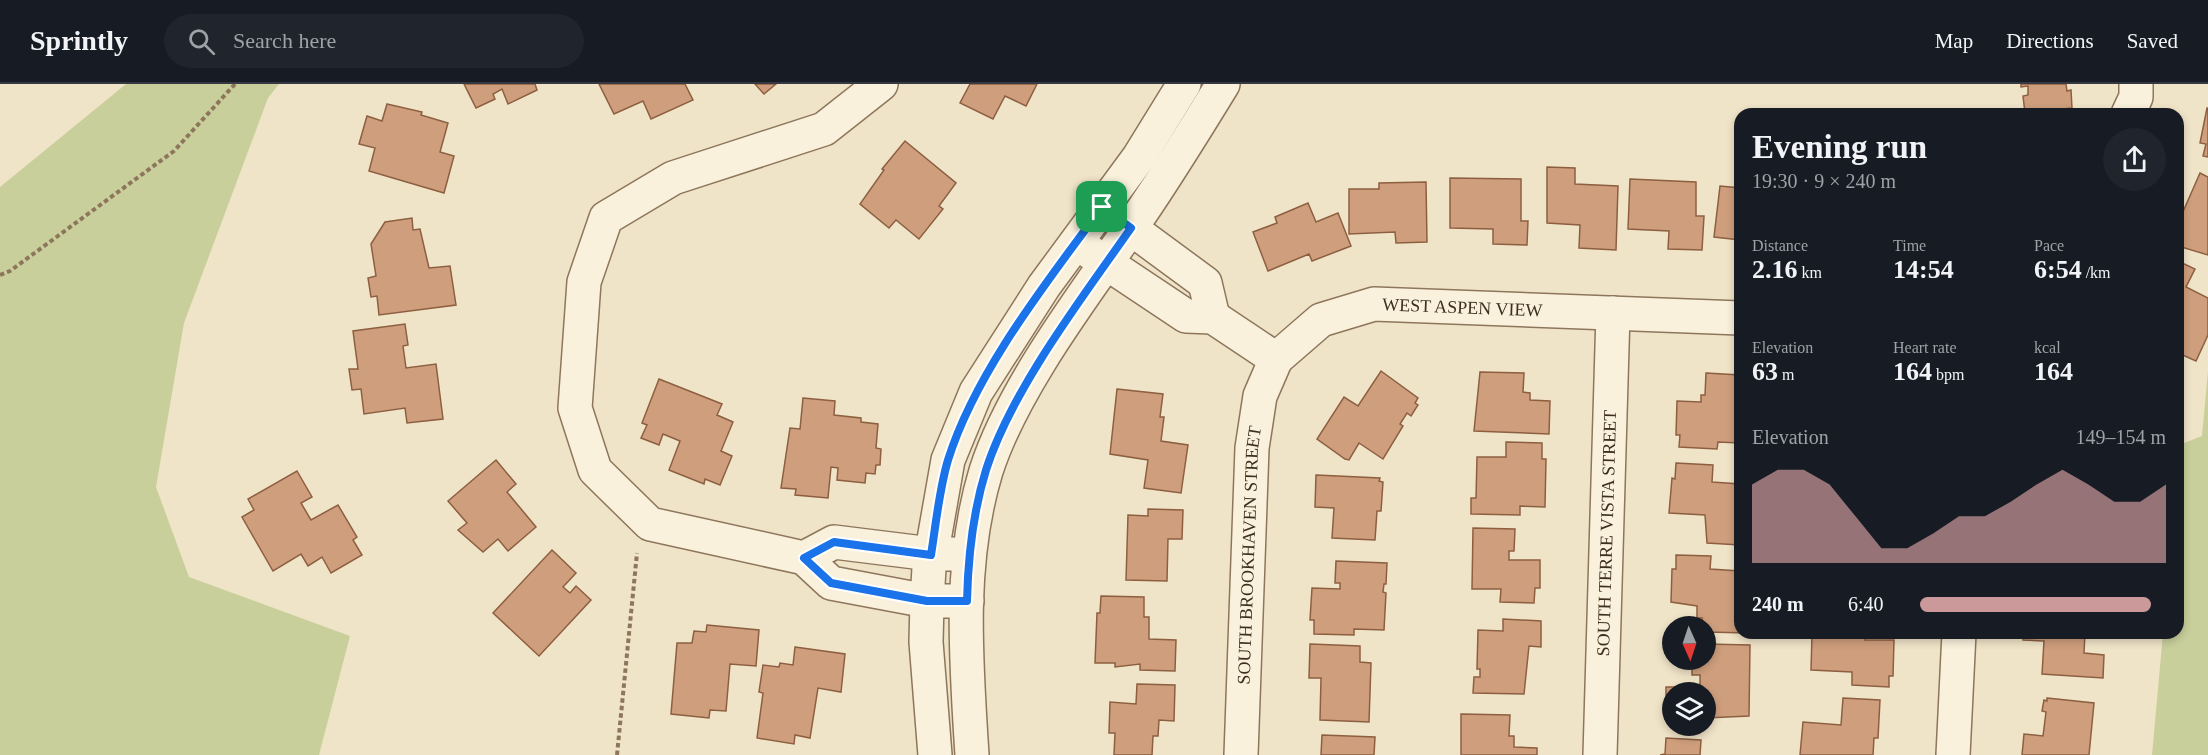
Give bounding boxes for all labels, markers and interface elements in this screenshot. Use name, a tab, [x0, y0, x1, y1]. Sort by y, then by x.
search box	[164, 14, 584, 68]
text: Sprintly	[30, 25, 128, 56]
icon: search	[185, 25, 218, 58]
text: Search here	[233, 28, 336, 53]
text: Map	[1935, 29, 1973, 53]
text: Directions	[2006, 29, 2094, 53]
text: Saved	[2127, 29, 2178, 53]
button: share	[2103, 128, 2166, 191]
text: Evening run	[1752, 129, 1927, 165]
text: 19:30 · 9 × 240 m	[1752, 170, 1896, 192]
pin	[1076, 181, 1127, 232]
icon: arrive	[1085, 190, 1118, 223]
text: Distance	[1752, 237, 1808, 254]
text: Time	[1893, 237, 1926, 254]
text: Pace	[2034, 237, 2064, 254]
text: 2.16	[1752, 255, 1798, 284]
text: 14:54	[1893, 255, 1954, 284]
text: 6:54	[2034, 255, 2082, 284]
text: km	[1798, 264, 1822, 281]
text: /km	[2082, 264, 2111, 281]
street label: WEST ASPEN VIEW	[1382, 294, 1543, 320]
text: Elevation	[1752, 339, 1813, 356]
text: Heart rate	[1893, 339, 1957, 356]
text: kcal	[2034, 339, 2061, 356]
text: 63	[1752, 357, 1778, 386]
text: 164	[1893, 357, 1932, 386]
text: 164	[2034, 357, 2073, 386]
text: m	[1778, 366, 1794, 383]
text: bpm	[1932, 366, 1964, 383]
street label: SOUTH TERRE VISTA STREET	[1593, 410, 1620, 657]
street label: SOUTH BROOKHAVEN STREET	[1234, 425, 1265, 685]
text: Elevation	[1752, 426, 1829, 448]
text: 149–154 m	[2075, 426, 2166, 448]
text: 240 m	[1752, 593, 1804, 615]
text: 6:40	[1848, 593, 1884, 615]
north arrow	[1662, 616, 1716, 670]
map controls	[1662, 616, 1716, 736]
button: layers	[1662, 682, 1716, 736]

